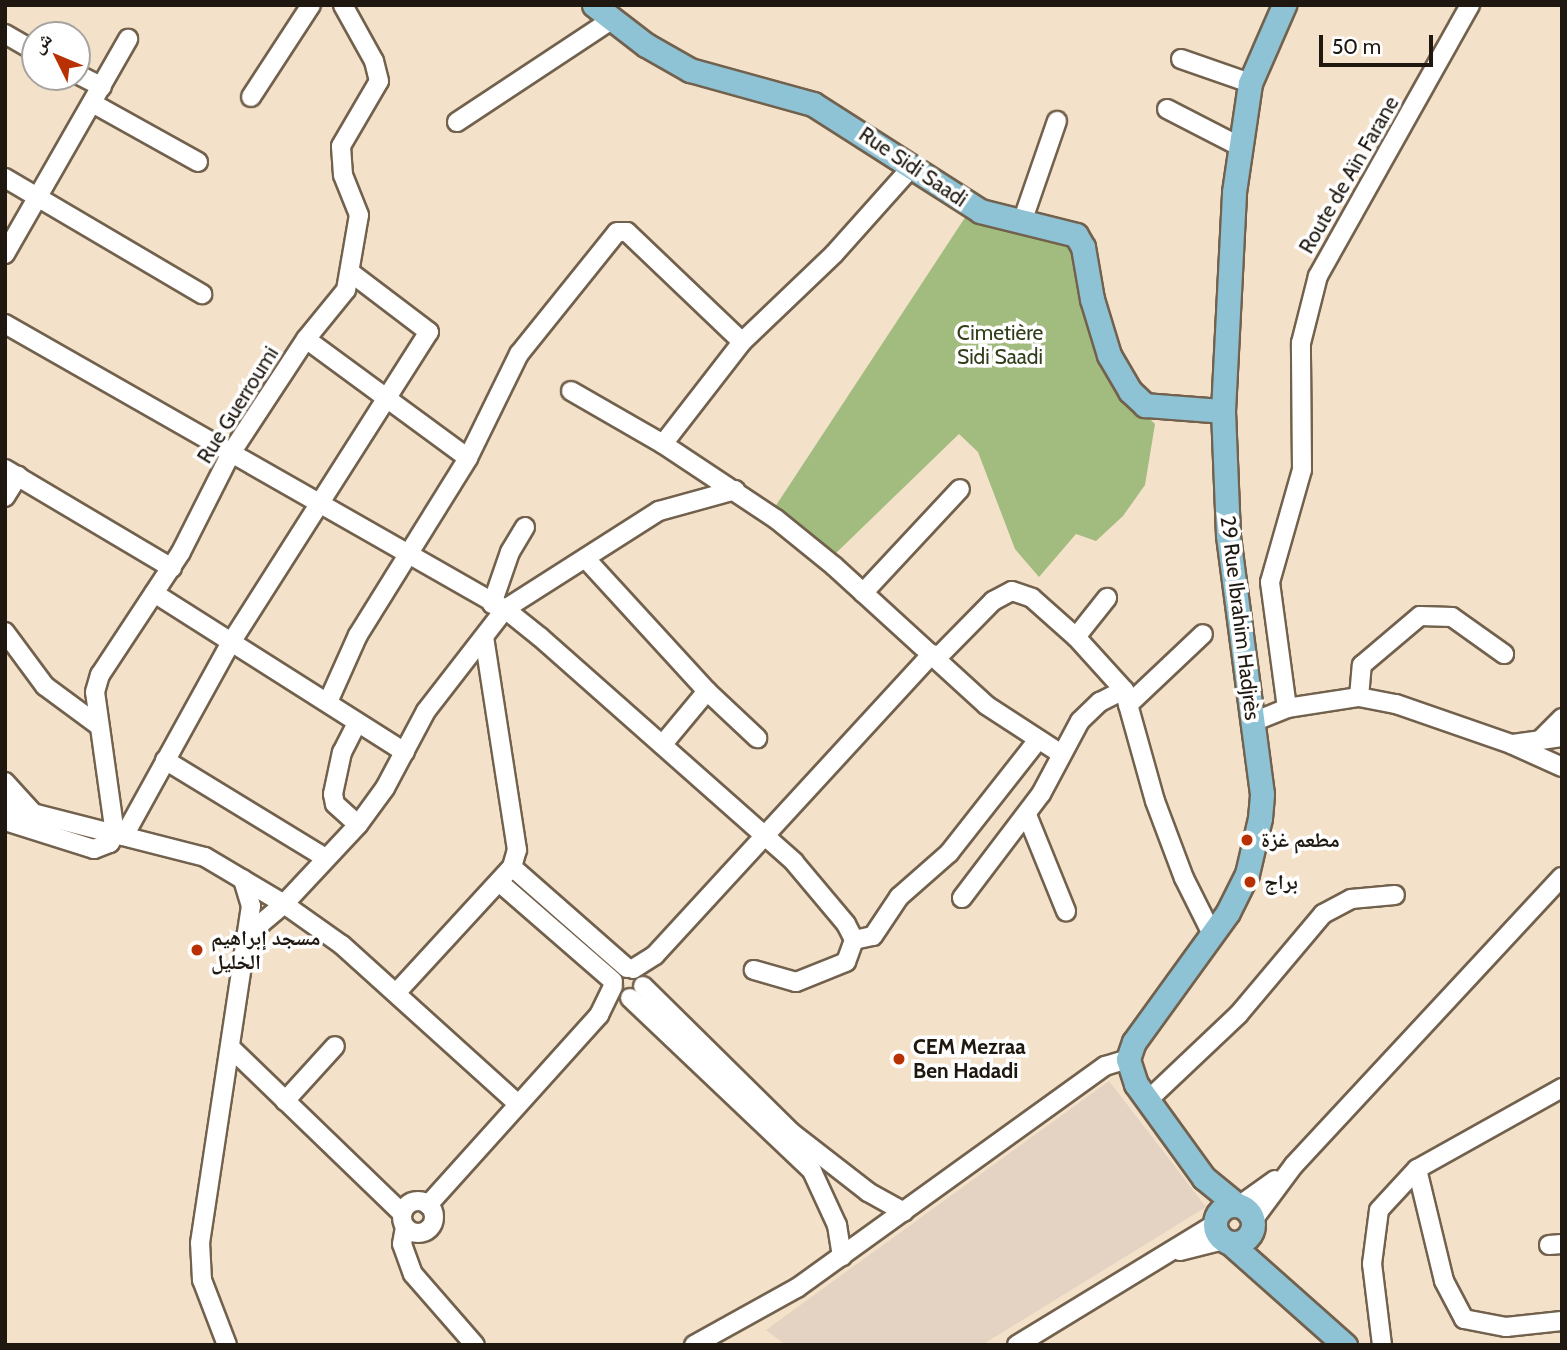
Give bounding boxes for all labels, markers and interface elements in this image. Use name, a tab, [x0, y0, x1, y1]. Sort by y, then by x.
north arrow	[21, 21, 91, 91]
scale bar	[1322, 21, 1436, 65]
text: ش	[26, 27, 57, 58]
text: 50 m	[1332, 34, 1381, 59]
street label: Route de Aïn Farane	[1294, 92, 1404, 258]
street label: Rue Sidi Saadi	[854, 122, 972, 212]
park label: Cimetière Sidi Saadi	[957, 320, 1043, 370]
street label: Rue Guerroumi	[192, 342, 284, 468]
street label: 29 Rue Ibrahim Hadjrès	[1215, 514, 1265, 722]
place label: مطعم غزة	[1261, 827, 1340, 853]
marker: مطعم غزة	[1239, 832, 1255, 848]
place label: براج	[1264, 869, 1298, 895]
marker: براج	[1242, 874, 1258, 890]
place label: مسجد إبراهيم الخليل	[211, 925, 320, 975]
marker: مسجد إبراهيم الخليل	[189, 942, 205, 958]
place label: CEM Mezraa Ben Hadadi	[913, 1034, 1026, 1084]
marker: CEM Mezraa Ben Hadadi	[891, 1051, 907, 1067]

